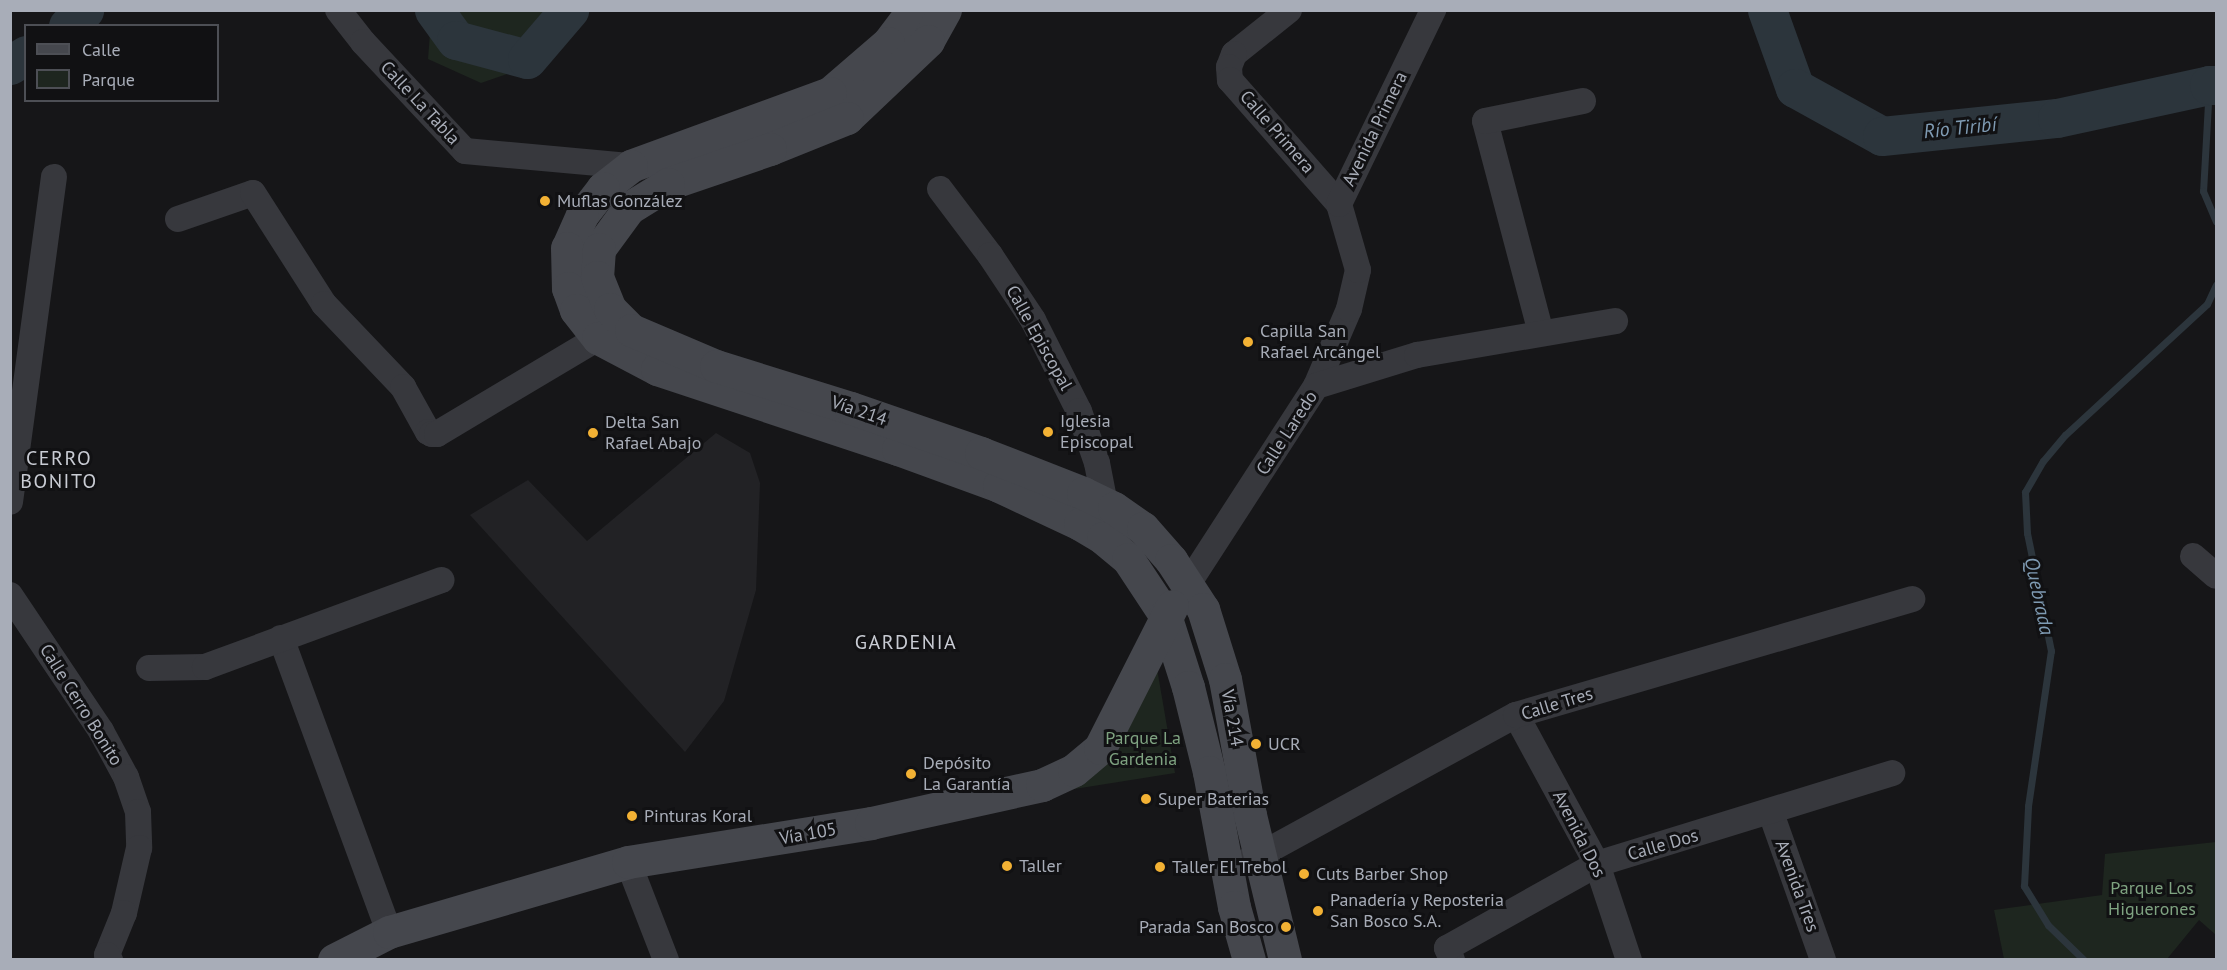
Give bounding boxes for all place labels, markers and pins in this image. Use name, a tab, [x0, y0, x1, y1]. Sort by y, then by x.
place label: Muflas González	[557, 190, 682, 212]
marker: Muflas González	[538, 194, 552, 208]
place label: Capilla San Rafael Arcángel	[1260, 321, 1381, 364]
marker: Capilla San Rafael Arcángel	[1241, 335, 1255, 349]
place label: Iglesia Episcopal	[1060, 411, 1133, 454]
place label: Delta San Rafael Abajo	[605, 412, 702, 454]
marker: Iglesia Episcopal	[1041, 425, 1055, 439]
marker: Delta San Rafael Abajo	[586, 426, 600, 440]
place label: UCR	[1268, 733, 1301, 755]
marker: UCR	[1249, 737, 1263, 751]
place label: Depósito La Garantía	[923, 753, 1010, 795]
marker: Depósito La Garantía	[904, 767, 918, 781]
place label: Super Baterias	[1158, 788, 1269, 810]
marker: Super Baterias	[1139, 792, 1153, 806]
place label: Pinturas Koral	[644, 805, 752, 827]
marker: Pinturas Koral	[625, 809, 639, 823]
place label: Taller	[1019, 855, 1062, 877]
place label: Taller El Trebol	[1172, 856, 1287, 878]
marker: Taller	[1000, 859, 1014, 873]
marker: Taller El Trebol	[1153, 860, 1167, 874]
place label: Cuts Barber Shop	[1316, 863, 1448, 885]
marker: Cuts Barber Shop	[1297, 867, 1311, 881]
place label: Panadería y Reposteria San Bosco S.A.	[1330, 890, 1505, 932]
marker: Panadería y Reposteria San Bosco S.A.	[1311, 904, 1325, 918]
place label: Parada San Bosco	[1139, 916, 1274, 938]
marker: Parada San Bosco	[1279, 920, 1293, 934]

